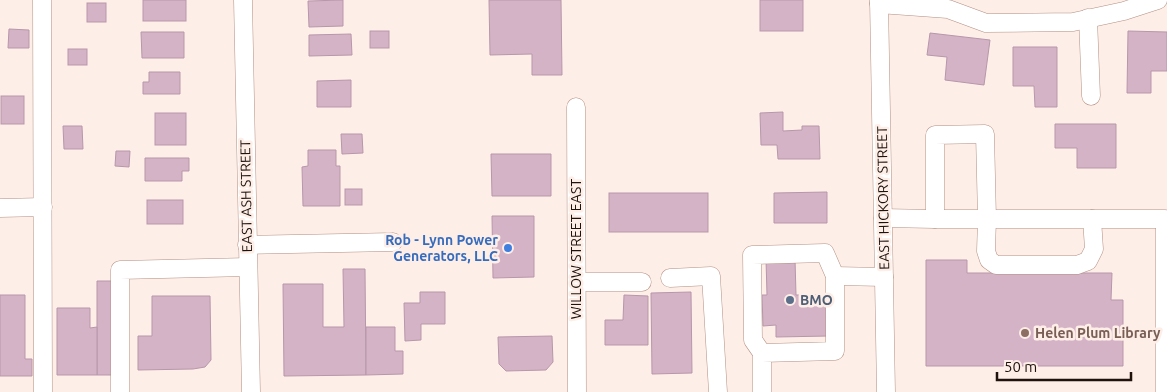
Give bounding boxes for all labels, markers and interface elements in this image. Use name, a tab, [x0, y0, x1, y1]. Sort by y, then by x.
street label: EAST HICKORY STREET	[874, 126, 892, 270]
street label: EAST ASH STREET	[237, 139, 255, 252]
street label: WILLOW STREET EAST	[568, 179, 584, 319]
place label: Rob - Lynn Power Generators, LLC	[385, 232, 498, 264]
marker: Rob - Lynn Power Generators, LLC	[502, 242, 514, 254]
place label: BMO	[800, 292, 833, 308]
marker: BMO	[784, 294, 796, 306]
place label: Helen Plum Library	[1035, 325, 1161, 341]
marker: Helen Plum Library	[1019, 327, 1031, 339]
scale bar	[997, 350, 1131, 382]
text: 50 m	[1004, 358, 1037, 375]

